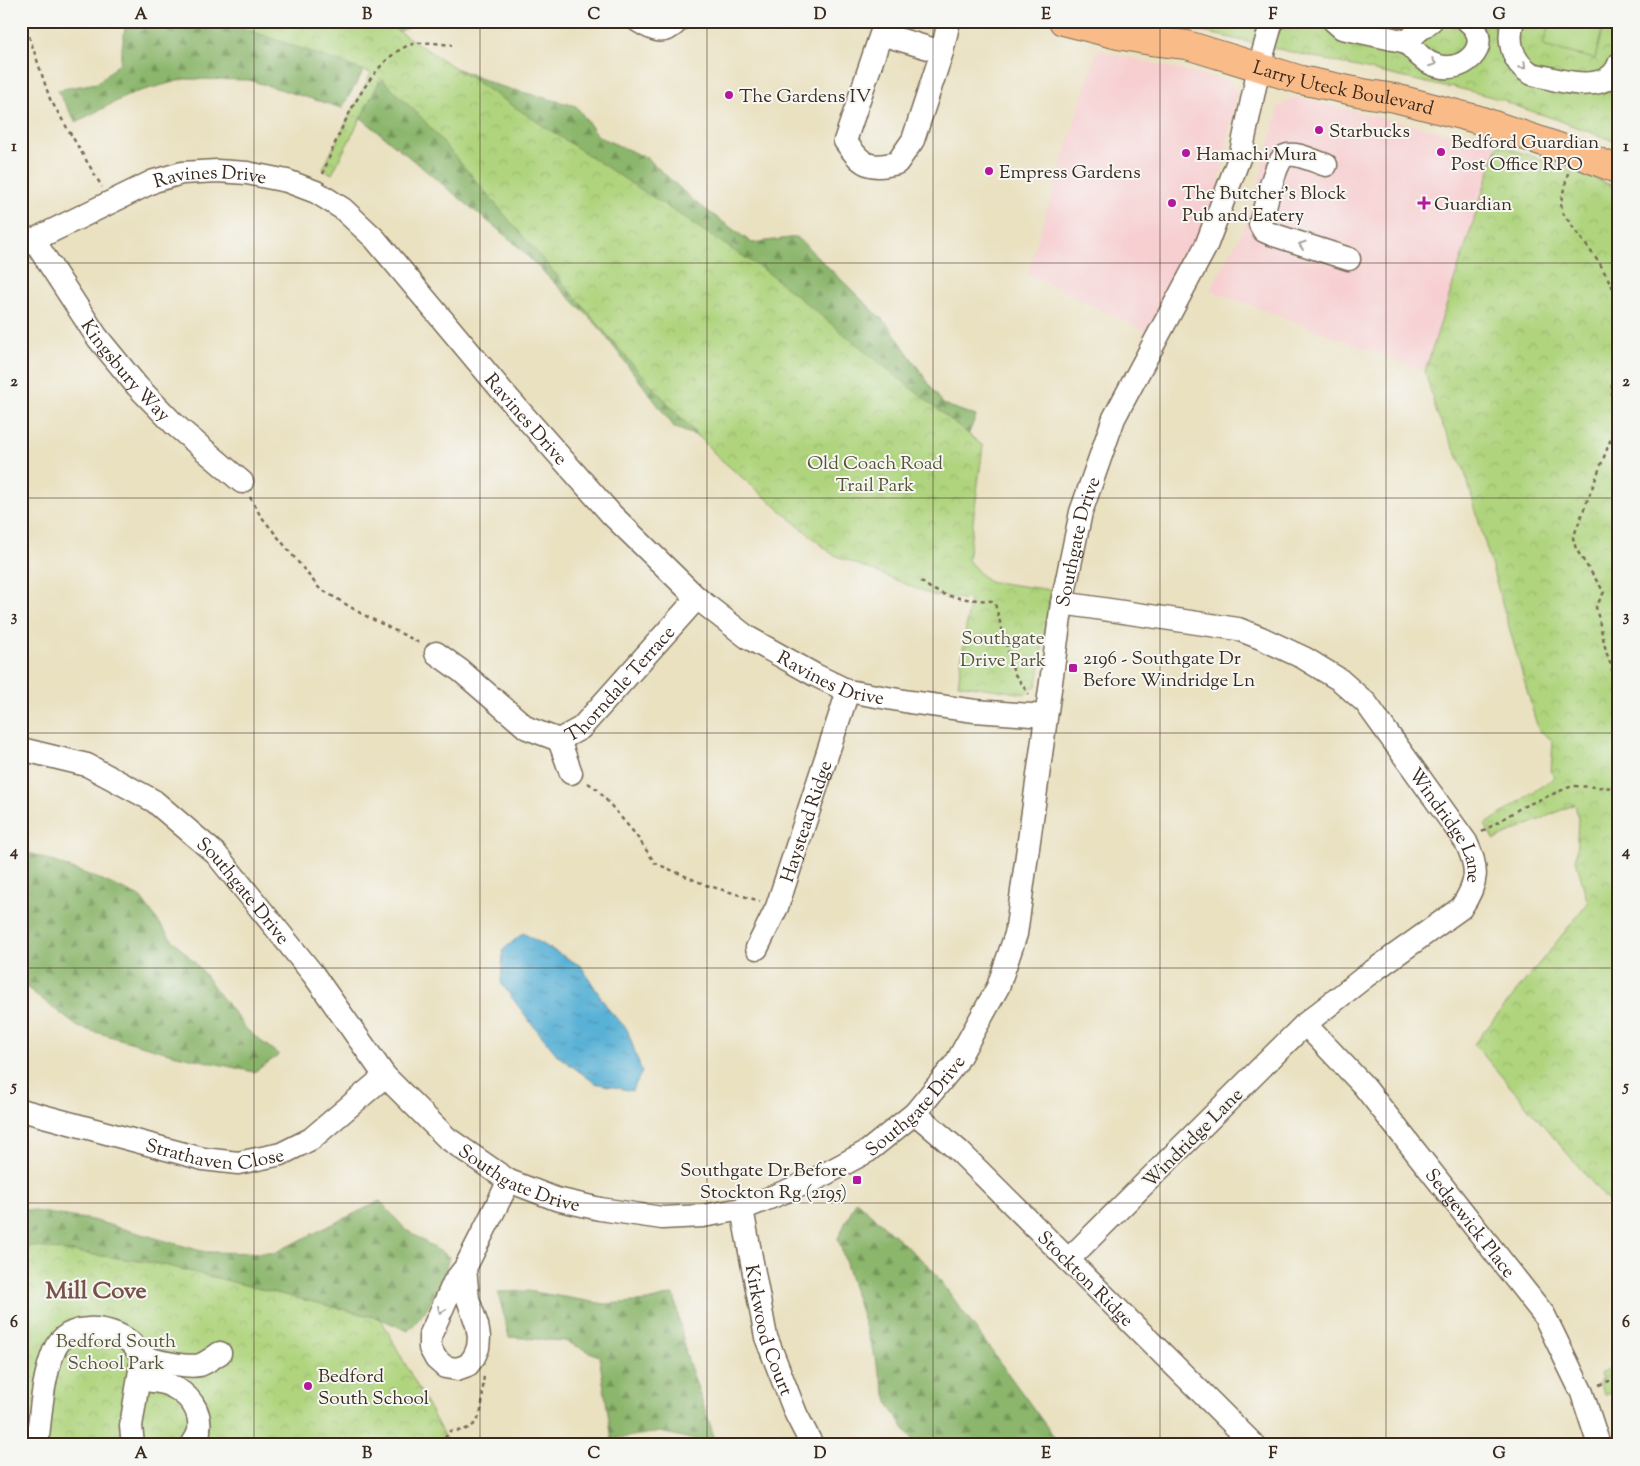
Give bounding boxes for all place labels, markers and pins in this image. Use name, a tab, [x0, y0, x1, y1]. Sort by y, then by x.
place label: The Gardens IV	[739, 84, 871, 111]
marker: The Gardens IV	[723, 89, 735, 101]
place label: Starbucks	[1329, 119, 1410, 146]
marker: Starbucks	[1313, 124, 1325, 136]
place label: Bedford Guardian Post Office RPO	[1451, 130, 1599, 179]
place label: Hamachi Mura	[1196, 142, 1317, 169]
marker: Bedford Guardian Post Office RPO	[1435, 146, 1447, 158]
marker: Hamachi Mura	[1180, 147, 1192, 159]
place label: Empress Gardens	[999, 160, 1141, 187]
marker: Empress Gardens	[983, 165, 995, 177]
place label: The Butcher's Block Pub and Eatery	[1182, 181, 1347, 230]
place label: Guardian	[1434, 192, 1512, 219]
marker: The Butcher's Block Pub and Eatery	[1166, 197, 1178, 209]
marker: Guardian	[1418, 197, 1430, 209]
place label: 2196 - Southgate Dr Before Windridge Ln	[1083, 646, 1255, 695]
marker: 2196 - Southgate Dr Before Windridge Ln	[1067, 662, 1079, 674]
place label: Southgate Dr Before Stockton Rg (2195)	[680, 1158, 847, 1207]
marker: Southgate Dr Before Stockton Rg (2195)	[851, 1174, 863, 1186]
place label: Bedford South School	[318, 1364, 429, 1413]
marker: Bedford South School	[302, 1380, 314, 1392]

